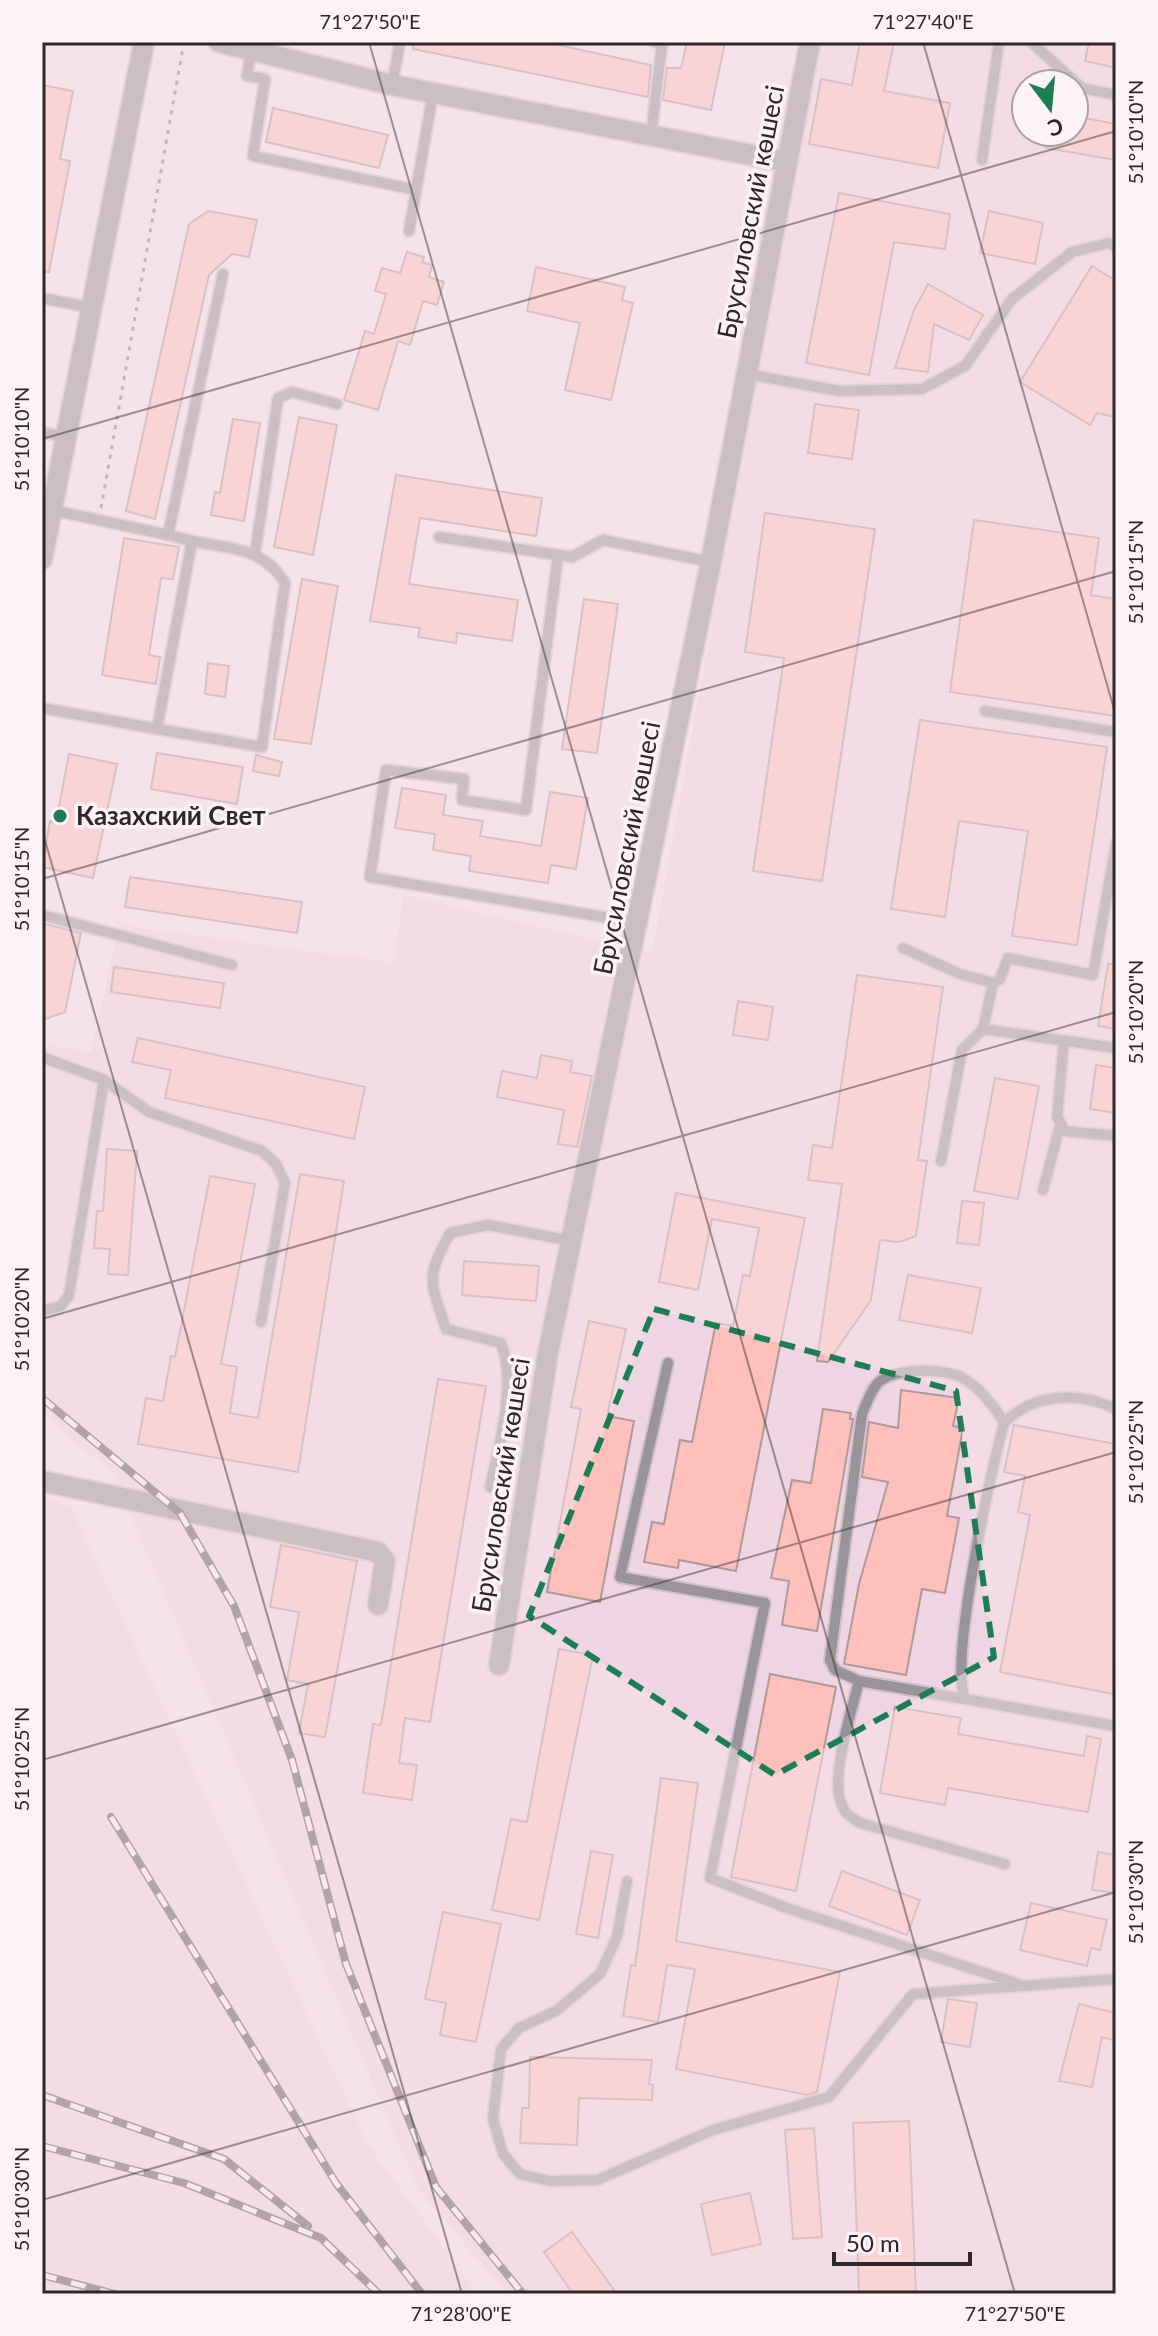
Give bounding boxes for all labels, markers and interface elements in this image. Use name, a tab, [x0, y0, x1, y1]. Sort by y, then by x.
text: 71°27'50"E	[320, 9, 420, 33]
text: 71°27'40"E	[873, 9, 973, 33]
north arrow	[1010, 68, 1090, 148]
text: 51°10'10"N	[1123, 80, 1147, 184]
street label: Брусиловский көшесі	[710, 82, 790, 341]
text: С	[1045, 113, 1066, 143]
text: 51°10'10"N	[9, 387, 33, 491]
text: 51°10'15"N	[1123, 520, 1147, 624]
street label: Брусиловский көшесі	[586, 718, 666, 977]
place label: Казахский Свет	[76, 799, 266, 831]
marker: Казахский Свет	[51, 807, 69, 825]
text: 51°10'15"N	[9, 827, 33, 931]
text: 51°10'20"N	[1123, 960, 1147, 1064]
text: 51°10'20"N	[9, 1267, 33, 1371]
street label: Брусиловский көшесі	[464, 1355, 536, 1614]
text: 51°10'25"N	[1123, 1400, 1147, 1504]
text: 51°10'25"N	[9, 1707, 33, 1811]
text: 51°10'30"N	[1123, 1840, 1147, 1944]
text: 51°10'30"N	[9, 2147, 33, 2251]
scale bar	[834, 2216, 970, 2266]
text: 50 m	[846, 2228, 900, 2257]
text: 71°28'00"E	[411, 2301, 511, 2325]
text: 71°27'50"E	[965, 2301, 1065, 2325]

